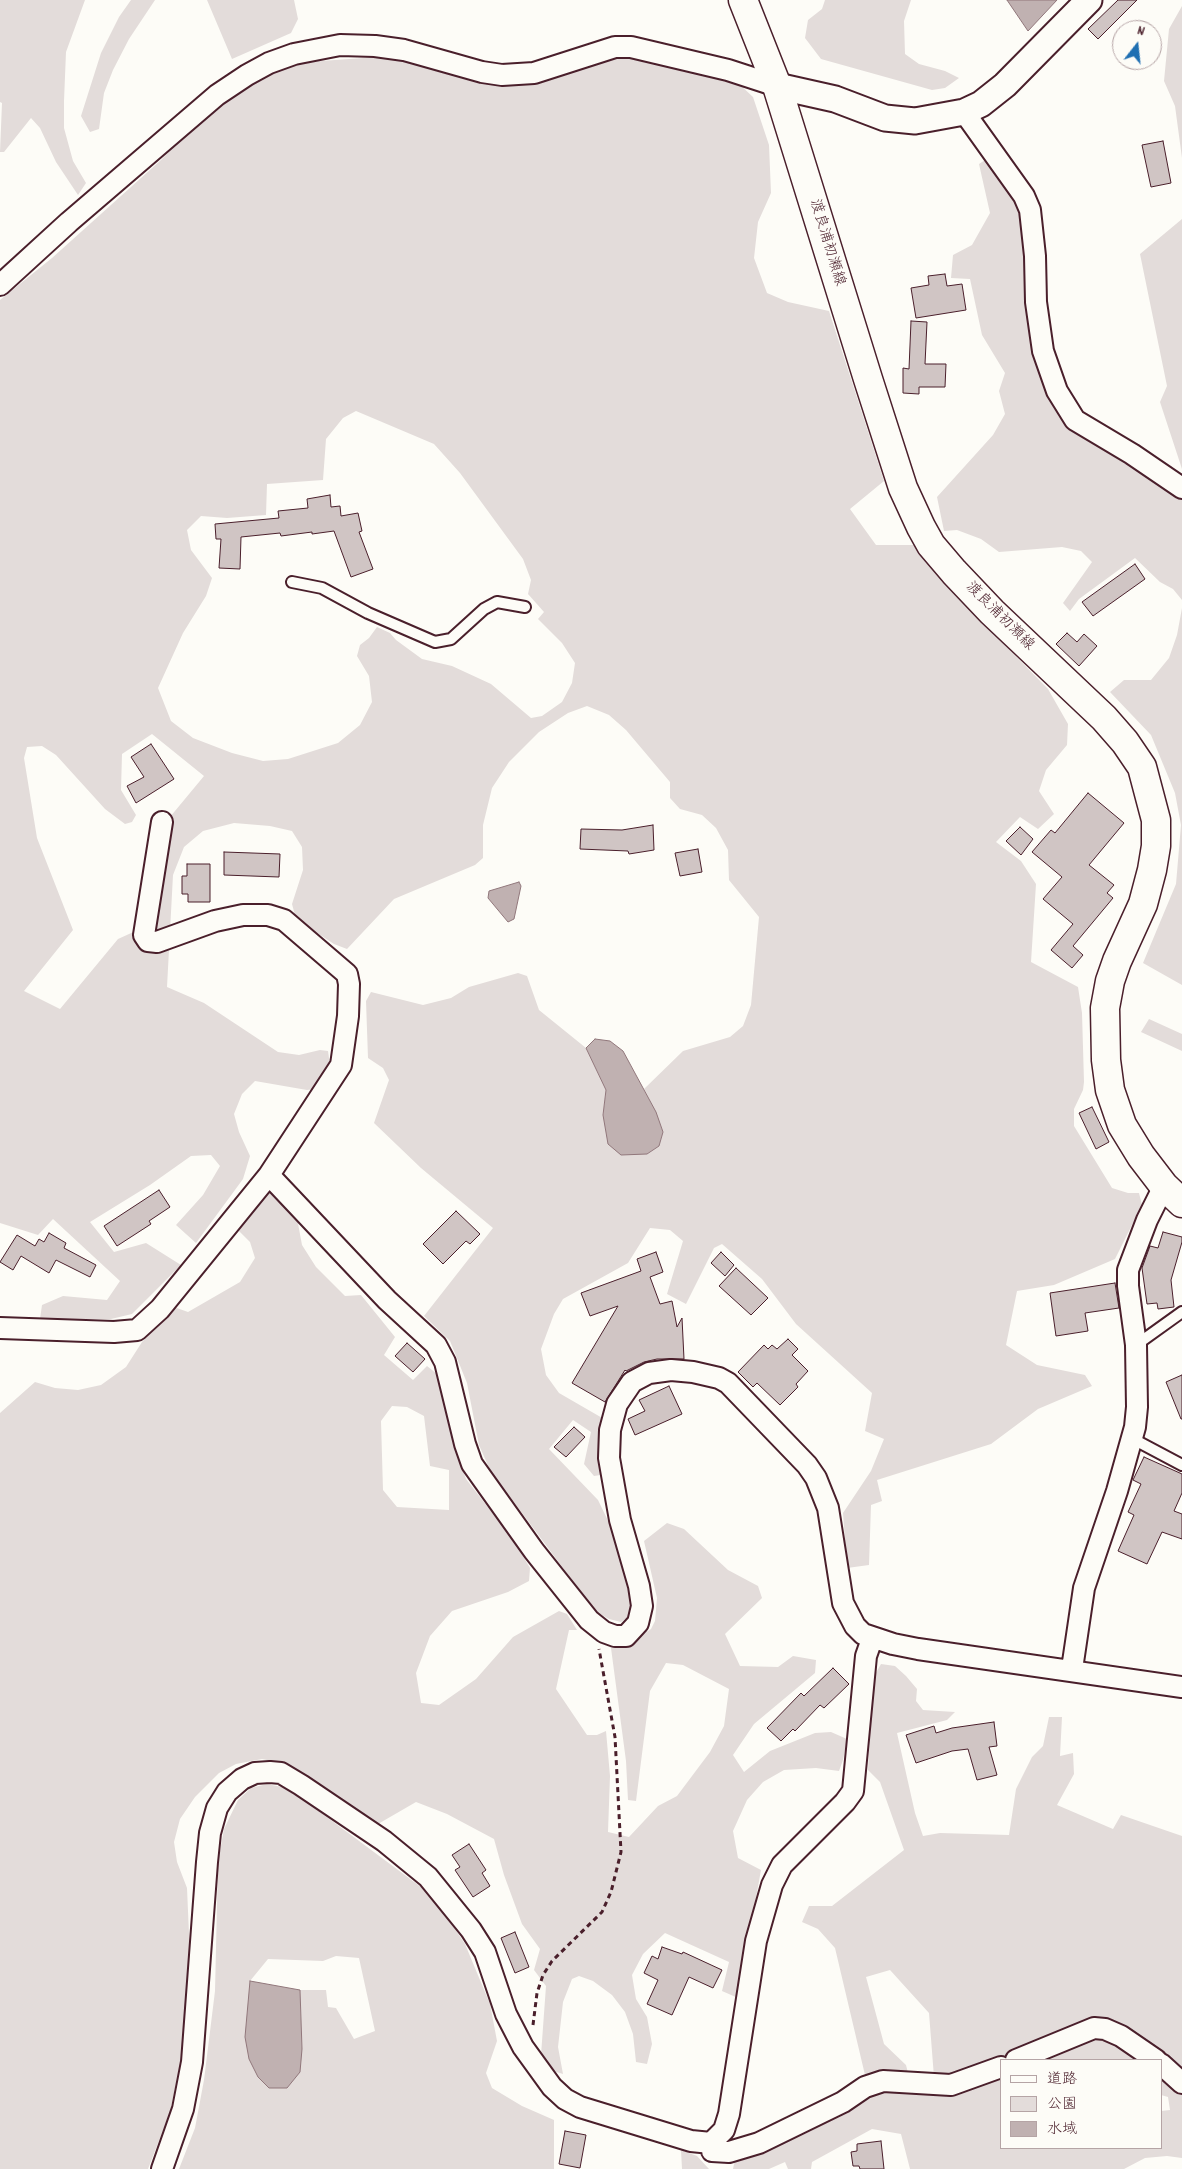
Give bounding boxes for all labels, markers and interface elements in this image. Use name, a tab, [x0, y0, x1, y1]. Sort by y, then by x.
north arrow	[1112, 20, 1162, 70]
text: N	[1135, 21, 1147, 42]
street label: 渡良浦初瀬線	[804, 197, 848, 289]
street label: 渡良浦初瀬線	[961, 579, 1037, 655]
legend	[1000, 2059, 1162, 2149]
text: 道路	[1047, 2069, 1077, 2091]
text: 公園	[1047, 2094, 1077, 2116]
text: 水域	[1047, 2119, 1077, 2141]

